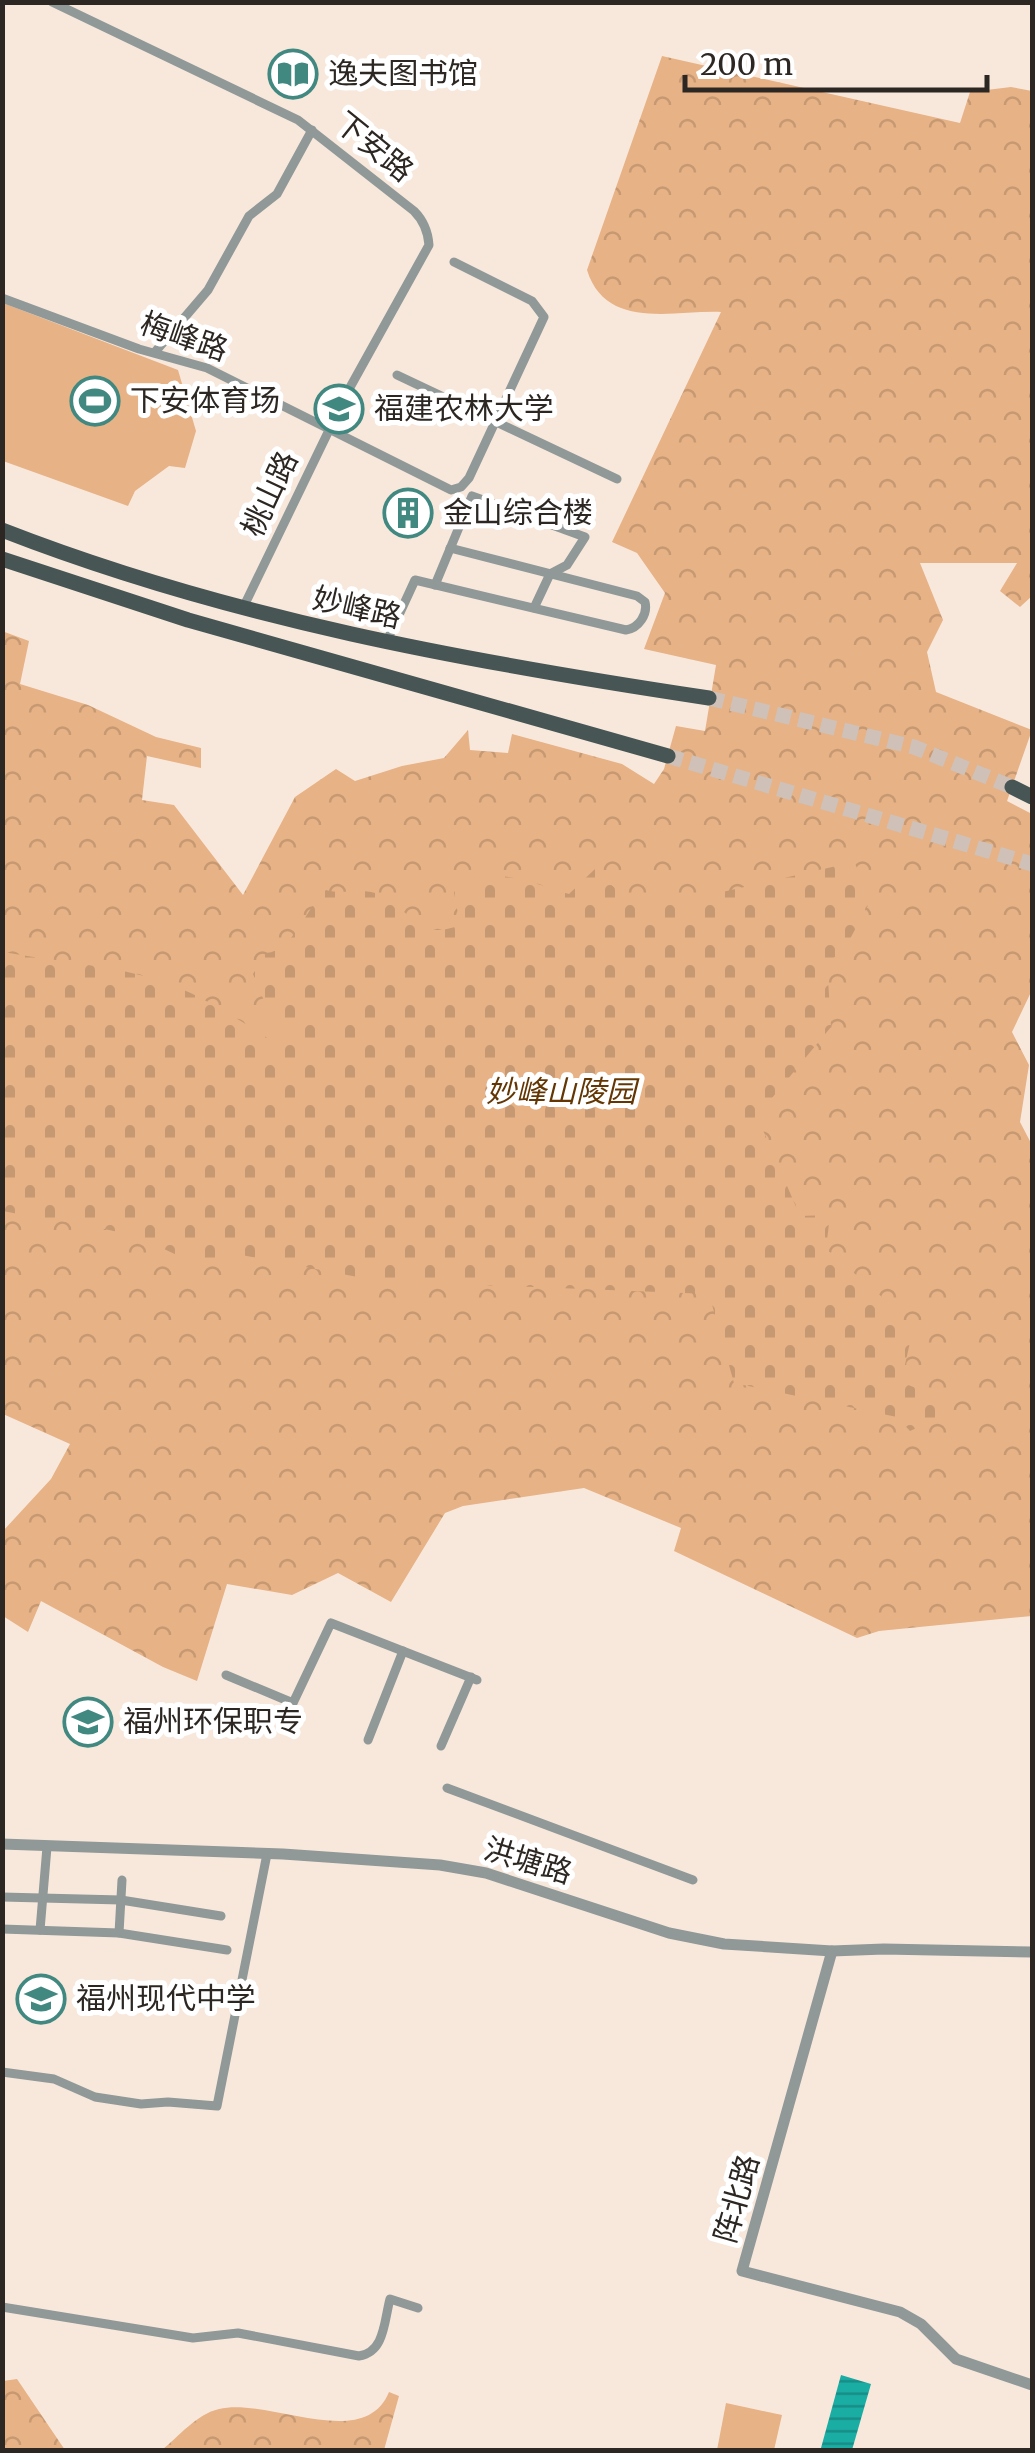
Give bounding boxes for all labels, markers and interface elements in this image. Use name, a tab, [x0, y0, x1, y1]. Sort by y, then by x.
scale bar	[685, 30, 988, 92]
text: 200 m	[700, 45, 793, 83]
library icon: 逸夫图书馆	[267, 48, 319, 100]
place label: 逸夫图书馆	[328, 54, 478, 92]
street label: 下安路	[328, 103, 422, 189]
street label: 梅峰路	[136, 303, 233, 369]
sports icon: 下安体育场	[69, 375, 121, 427]
place label: 下安体育场	[130, 381, 280, 419]
school or university icon: 福建农林大学	[313, 383, 365, 435]
place label: 福建农林大学	[374, 389, 554, 427]
street label: 桃山路	[233, 445, 305, 542]
building icon: 金山综合楼	[382, 487, 434, 539]
place label: 金山综合楼	[443, 493, 593, 531]
street label: 妙峰路	[309, 578, 405, 636]
park label: 妙峰山陵园	[486, 1072, 640, 1110]
school or university icon: 福州环保职专	[62, 1696, 114, 1748]
place label: 福州环保职专	[123, 1702, 303, 1740]
street label: 洪塘路	[480, 1829, 577, 1891]
school or university icon: 福州现代中学	[15, 1973, 67, 2025]
place label: 福州现代中学	[76, 1979, 256, 2017]
street label: 阵北路	[705, 2150, 767, 2247]

